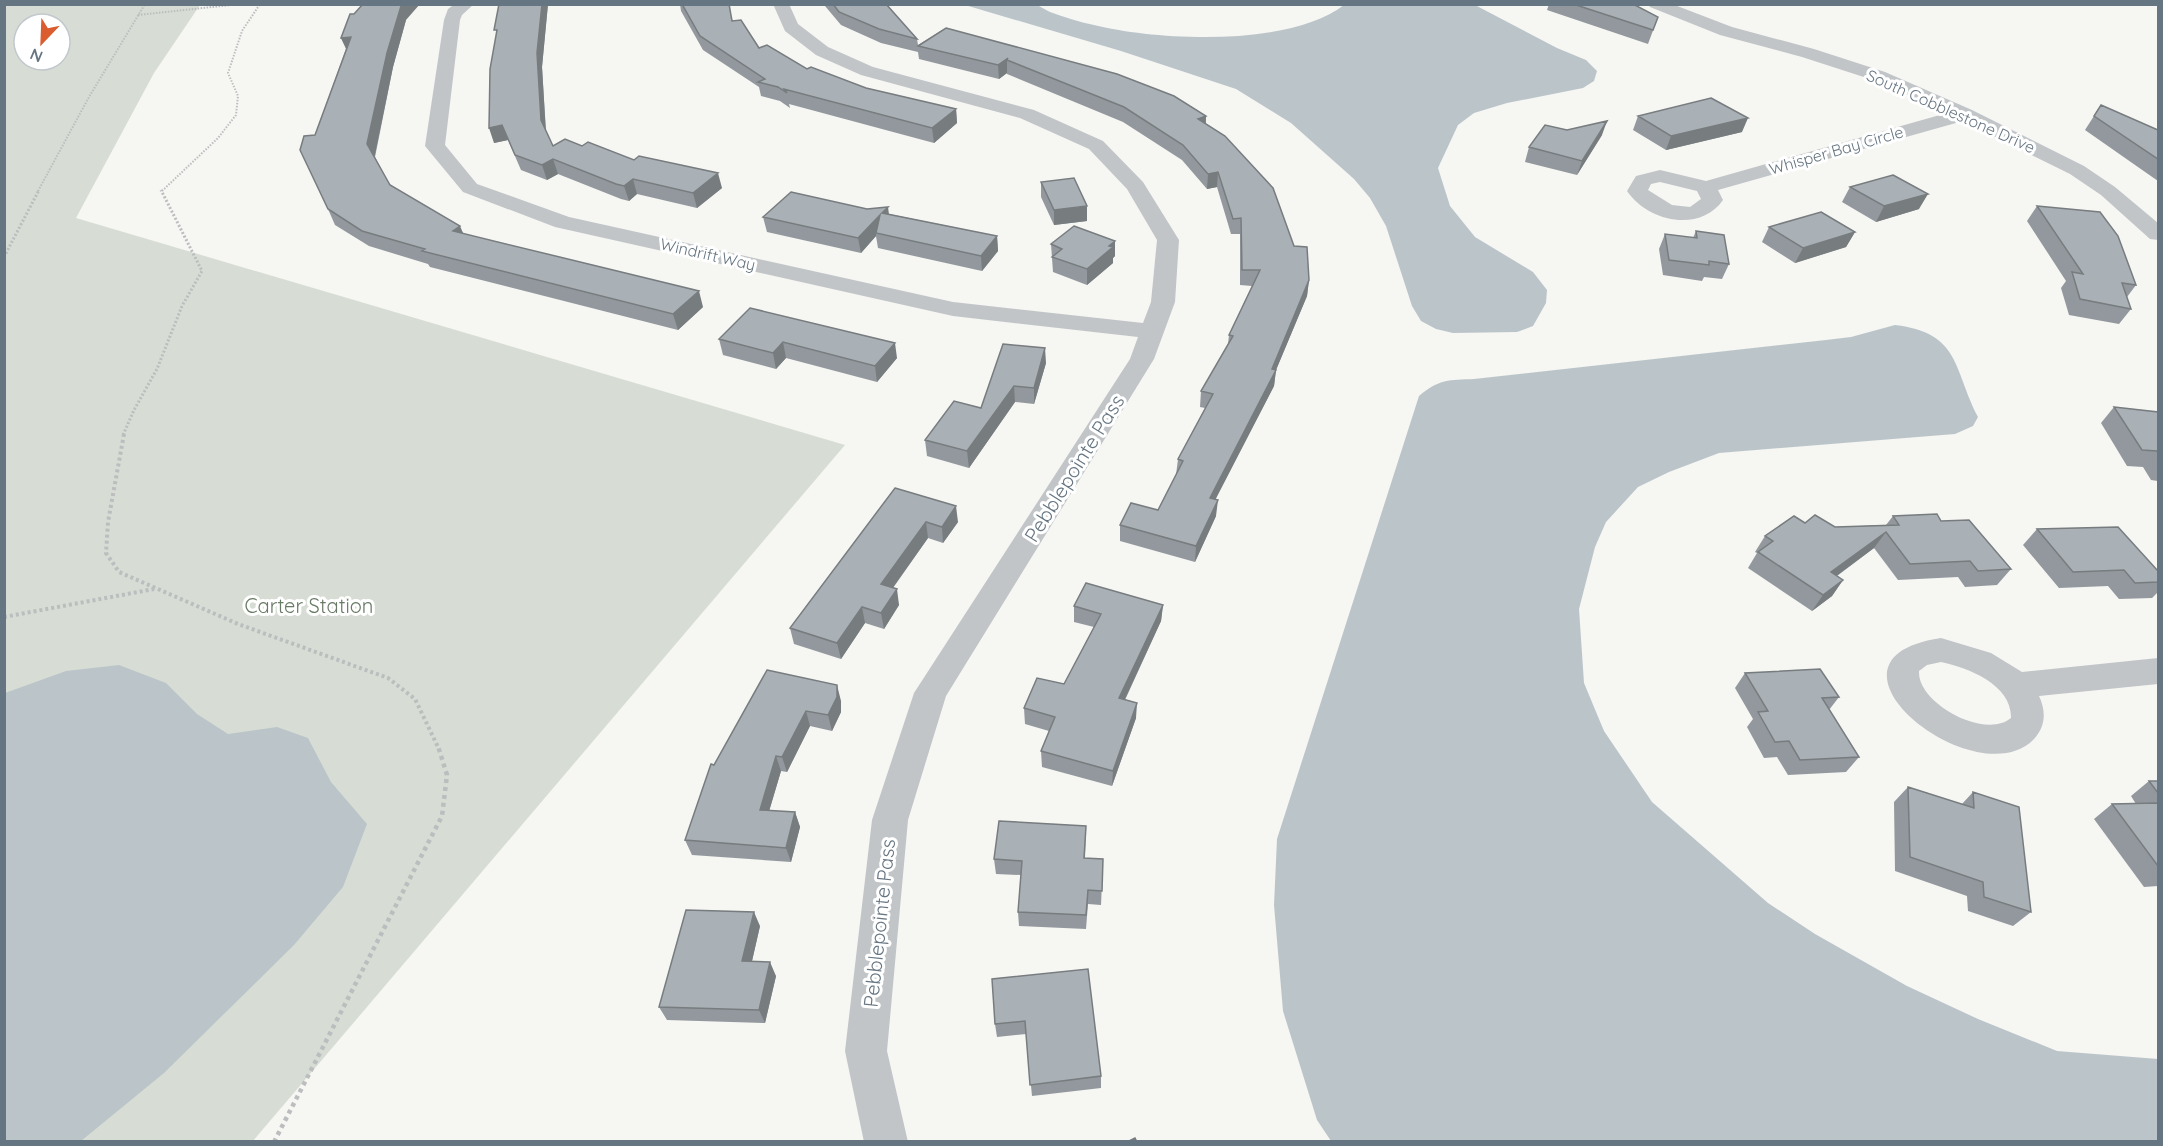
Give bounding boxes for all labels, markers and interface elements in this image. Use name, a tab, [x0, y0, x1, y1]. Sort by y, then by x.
north arrow	[12, 12, 72, 72]
text: N	[27, 44, 45, 67]
street label: South Cobblestone Drive	[1864, 65, 2038, 157]
street label: Whisper Bay Circle	[1767, 121, 1905, 179]
street label: Windrift Way	[658, 233, 758, 275]
street label: Pebblepointe Pass	[1019, 390, 1129, 546]
park label: Carter Station	[245, 593, 373, 618]
street label: Pebblepointe Pass	[858, 838, 900, 1008]

